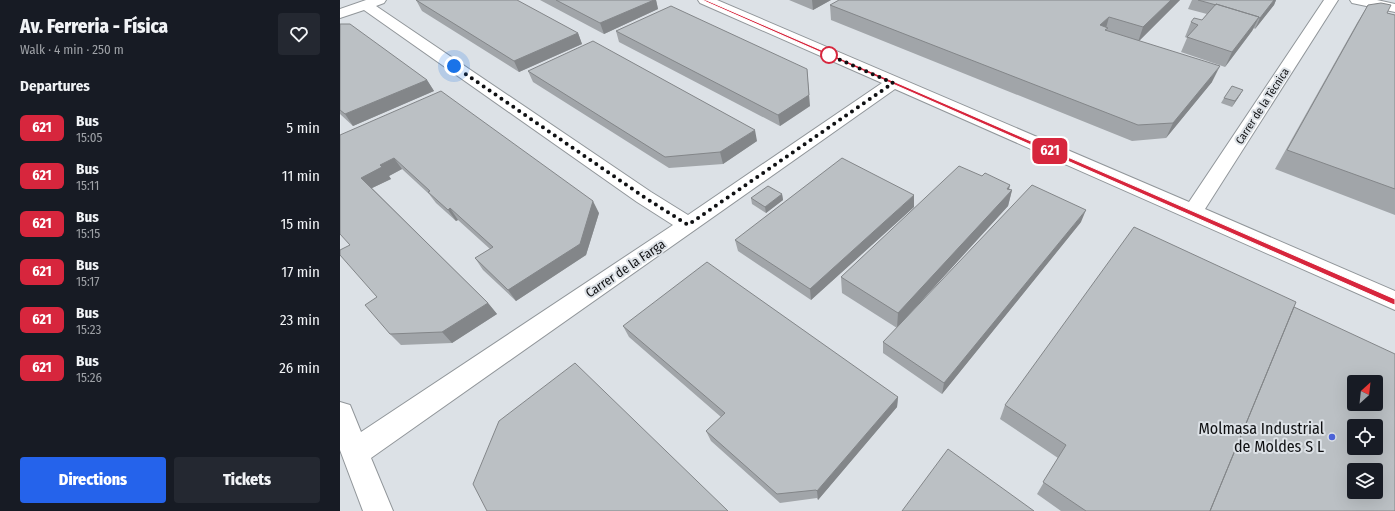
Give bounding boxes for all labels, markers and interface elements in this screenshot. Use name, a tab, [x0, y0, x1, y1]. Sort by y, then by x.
button: heart	[278, 13, 320, 55]
text: Av. Ferreria - Física	[20, 15, 168, 38]
text: Walk · 4 min · 250 m	[20, 42, 124, 57]
unlabelled marker	[820, 46, 838, 64]
your location	[444, 56, 464, 76]
street label: Carrer de la Tècnica	[1233, 66, 1292, 147]
text: Departures	[20, 77, 90, 95]
text: Bus	[76, 112, 99, 130]
text: 621	[32, 119, 52, 136]
text: 5 min	[286, 119, 320, 137]
text: 15:05	[76, 130, 103, 145]
line badge: 621	[1027, 138, 1073, 164]
text: 621	[1040, 142, 1060, 159]
text: Bus	[76, 160, 99, 178]
text: 621	[32, 167, 52, 184]
text: 11 min	[282, 167, 320, 185]
text: 15:11	[76, 178, 99, 193]
text: Bus	[76, 208, 99, 226]
text: 621	[32, 215, 52, 232]
text: 15 min	[281, 215, 320, 233]
text: 15:15	[76, 226, 100, 241]
street label: Carrer de la Farga	[583, 236, 668, 301]
text: Bus	[76, 256, 99, 274]
text: 621	[32, 263, 52, 280]
text: 17 min	[281, 263, 320, 281]
text: 15:17	[76, 274, 100, 289]
text: Bus	[76, 304, 99, 322]
text: 621	[32, 311, 52, 328]
text: 23 min	[280, 311, 320, 329]
text: 15:23	[76, 322, 101, 337]
text: Bus	[76, 352, 99, 370]
text: 621	[32, 359, 52, 376]
text: 26 min	[279, 359, 320, 377]
text: 15:26	[76, 370, 102, 385]
north arrow	[1347, 375, 1383, 411]
map controls	[1347, 375, 1383, 499]
place label: Molmasa Industrial de Moldes S L	[1198, 419, 1324, 456]
button: locate	[1347, 419, 1383, 455]
marker: Molmasa Industrial de Moldes S L	[1327, 432, 1337, 442]
button: Directions	[20, 457, 166, 503]
button: Tickets	[174, 457, 320, 503]
button: layers	[1347, 463, 1383, 499]

